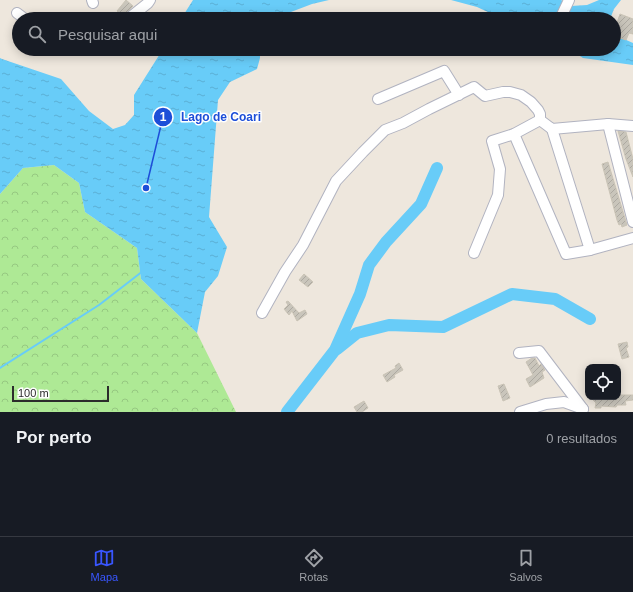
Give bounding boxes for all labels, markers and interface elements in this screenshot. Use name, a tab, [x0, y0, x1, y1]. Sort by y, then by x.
search box	[12, 12, 621, 56]
icon: search	[26, 23, 48, 45]
text: Pesquisar aqui	[58, 26, 157, 43]
callout: Lago de Coari	[153, 105, 269, 129]
text: 1	[160, 110, 167, 124]
text: Lago de Coari	[181, 110, 261, 124]
map controls	[585, 364, 621, 400]
button: locate	[585, 364, 621, 400]
scale bar	[12, 384, 109, 403]
text: 100 m	[18, 387, 49, 399]
text: Por perto	[16, 428, 92, 447]
text: 0 resultados	[546, 431, 617, 446]
tab: Mapa	[91, 547, 118, 583]
tab: Rotas	[299, 547, 328, 583]
tab: Salvos	[509, 547, 542, 583]

